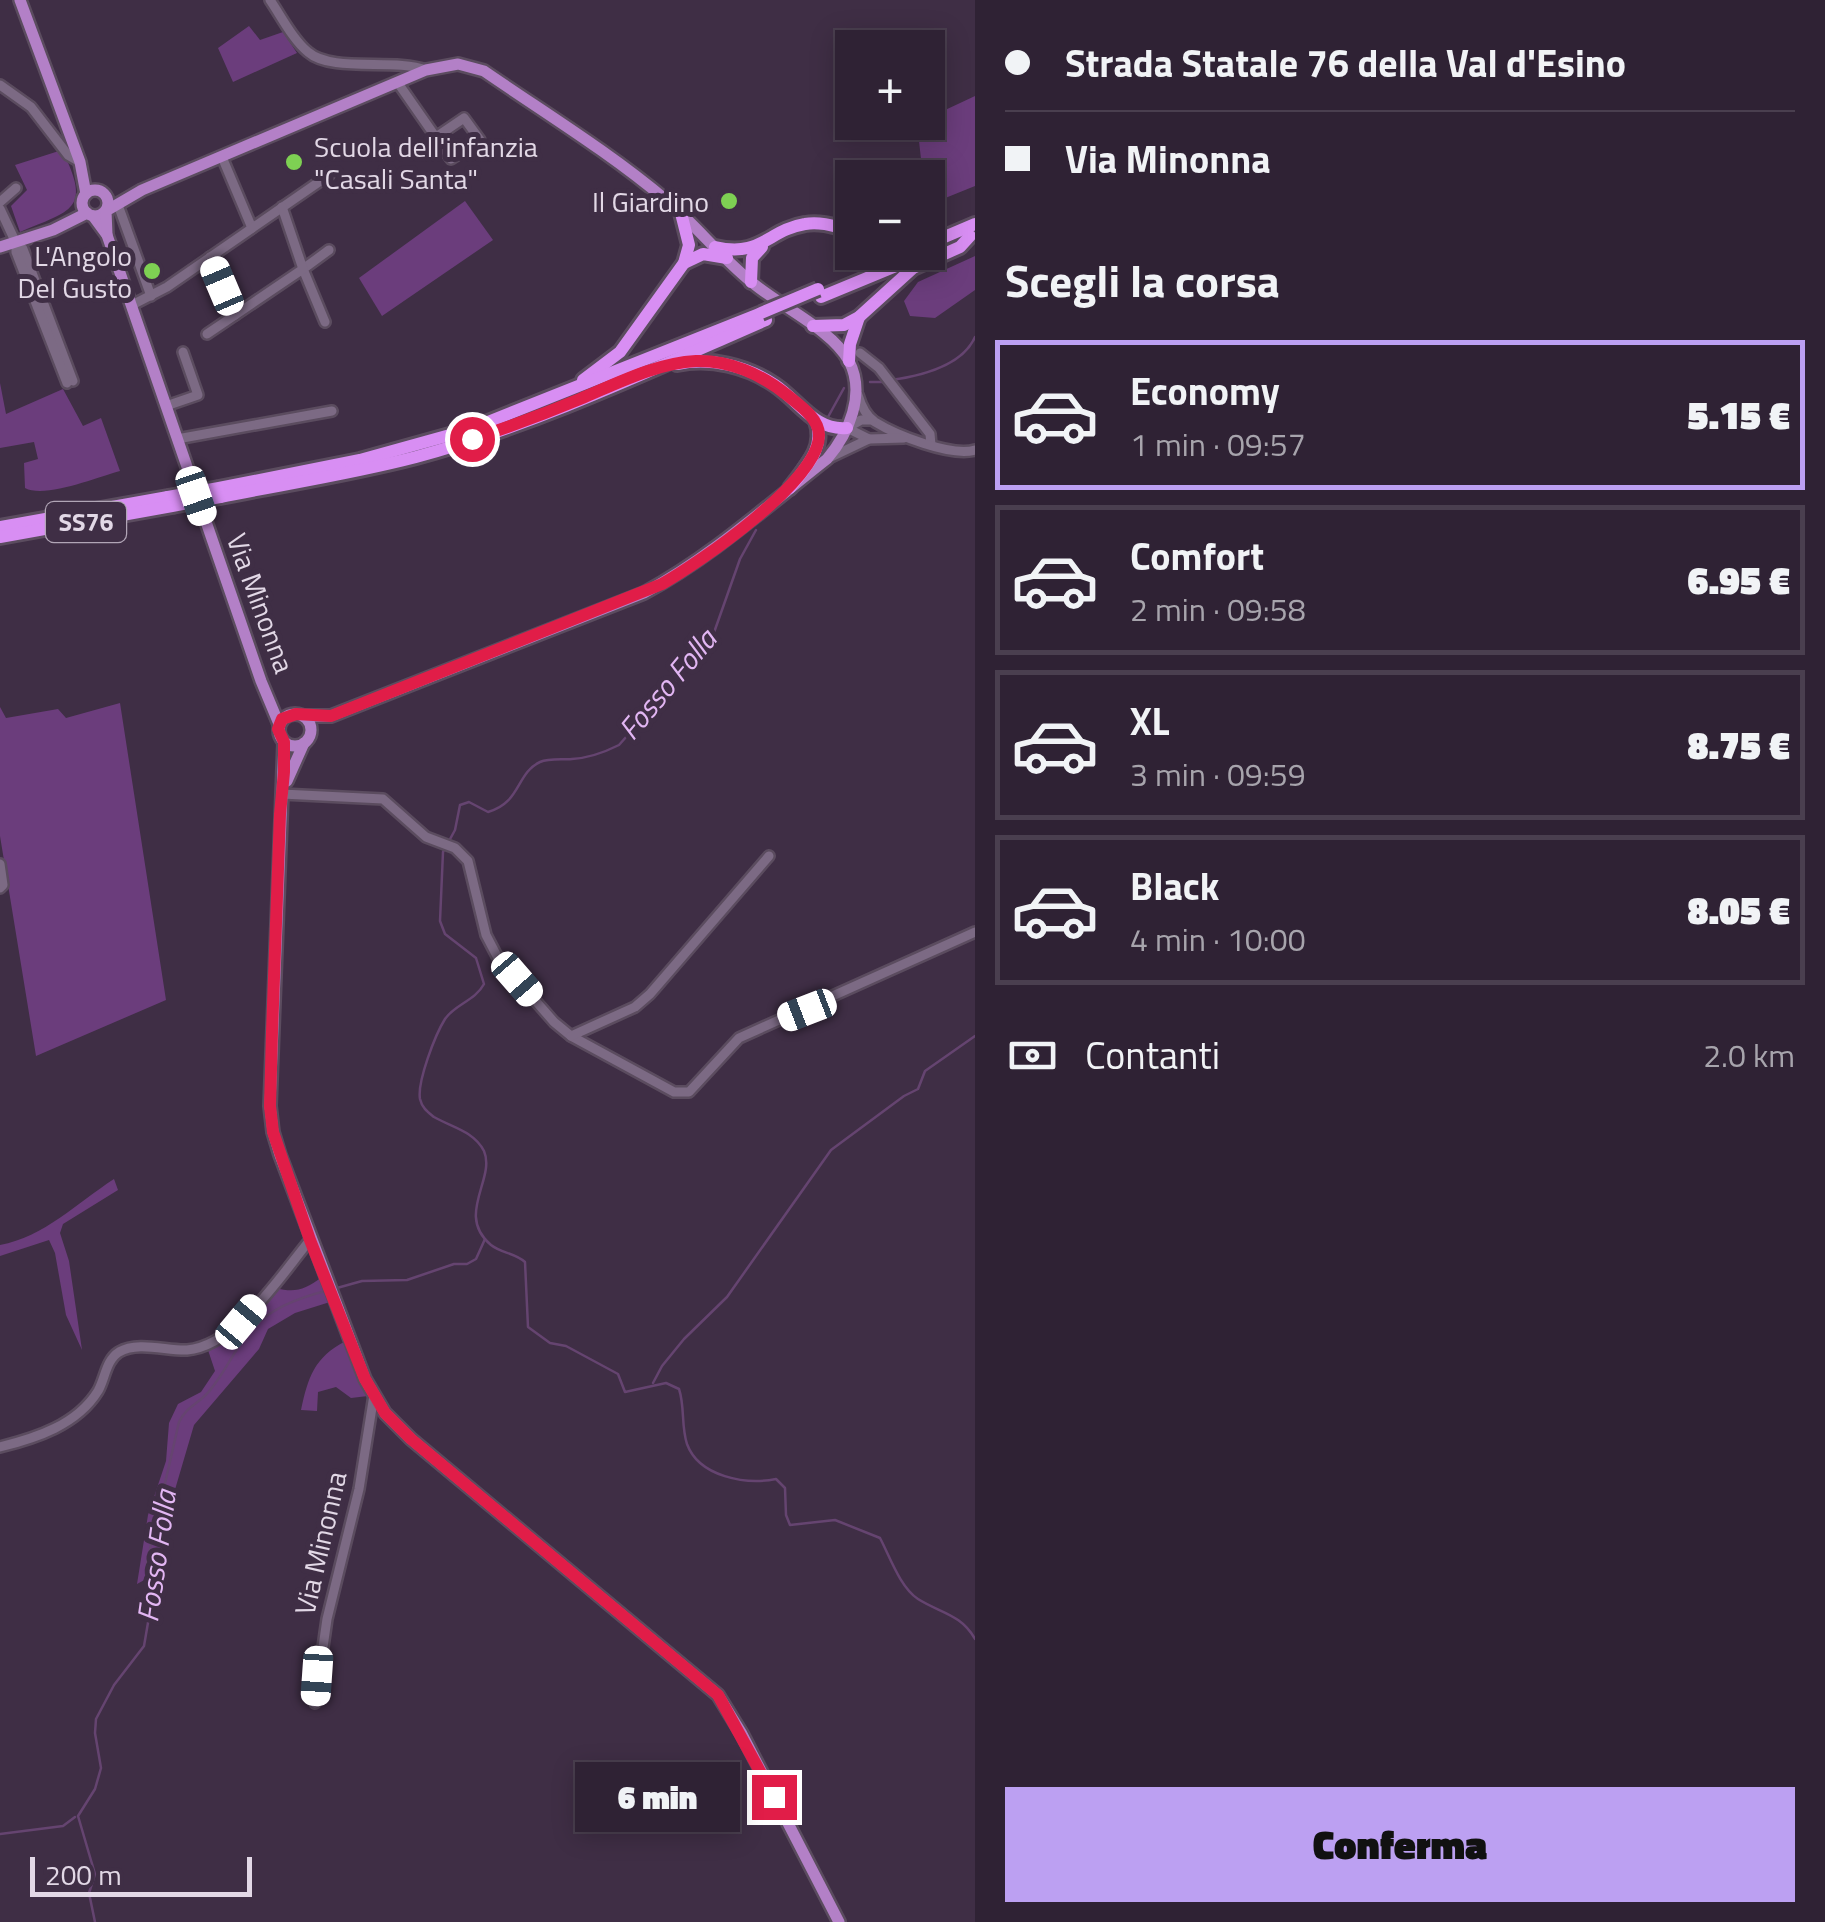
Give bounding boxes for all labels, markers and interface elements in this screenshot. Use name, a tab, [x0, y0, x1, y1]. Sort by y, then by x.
map controls	[835, 30, 945, 270]
button: +	[835, 30, 945, 140]
text: Strada Statale 76 della Val d'Esino	[1065, 34, 1626, 92]
place label: Scuola dell'infanzia "Casali Santa"	[314, 125, 538, 200]
text: Via Minonna	[1065, 130, 1271, 188]
marker: Scuola dell'infanzia "Casali Santa"	[283, 151, 305, 173]
button: −	[835, 160, 945, 270]
place label: Il Giardino	[592, 180, 709, 223]
marker: Il Giardino	[718, 190, 740, 212]
place label: L'Angolo Del Gusto	[17, 234, 132, 309]
text: Scegli la corsa	[1005, 246, 1280, 314]
car	[196, 253, 248, 319]
marker: L'Angolo Del Gusto	[141, 260, 163, 282]
text: Economy	[1130, 362, 1280, 420]
icon: car	[1010, 370, 1100, 460]
text: 5.15 €	[1688, 386, 1790, 444]
route start	[450, 417, 495, 462]
text: 1 min · 09:57	[1130, 420, 1306, 468]
car	[172, 463, 220, 529]
road number: SS76	[46, 502, 126, 542]
street label: Via Minonna	[216, 527, 306, 679]
text: Comfort	[1130, 527, 1264, 585]
icon: car	[1010, 535, 1100, 625]
text: 6.95 €	[1688, 551, 1790, 609]
text: 2 min · 09:58	[1130, 585, 1306, 633]
water label: Fosso Folla	[607, 617, 729, 750]
text: XL	[1130, 692, 1170, 750]
icon: car	[1010, 700, 1100, 790]
text: 8.75 €	[1688, 716, 1790, 774]
text: 3 min · 09:59	[1130, 750, 1306, 798]
text: Black	[1130, 857, 1219, 915]
icon: car	[1010, 865, 1100, 955]
text: 8.05 €	[1688, 881, 1790, 939]
text: 4 min · 10:00	[1130, 915, 1306, 963]
car	[486, 947, 548, 1011]
car	[774, 985, 840, 1035]
text: Contanti	[1085, 1026, 1220, 1084]
icon: cash	[1005, 1028, 1060, 1083]
text: 2.0 km	[1703, 1031, 1795, 1079]
car	[210, 1289, 272, 1355]
street label: Via Minonna	[283, 1467, 357, 1619]
water label: Fosso Folla	[124, 1485, 188, 1625]
car	[300, 1645, 334, 1707]
callout: 6 min	[574, 1762, 739, 1832]
text: 6 min	[618, 1773, 697, 1821]
route end	[752, 1775, 797, 1820]
button: Conferma	[1005, 1787, 1795, 1902]
scale bar	[30, 1852, 252, 1896]
text: 200 m	[45, 1853, 122, 1896]

